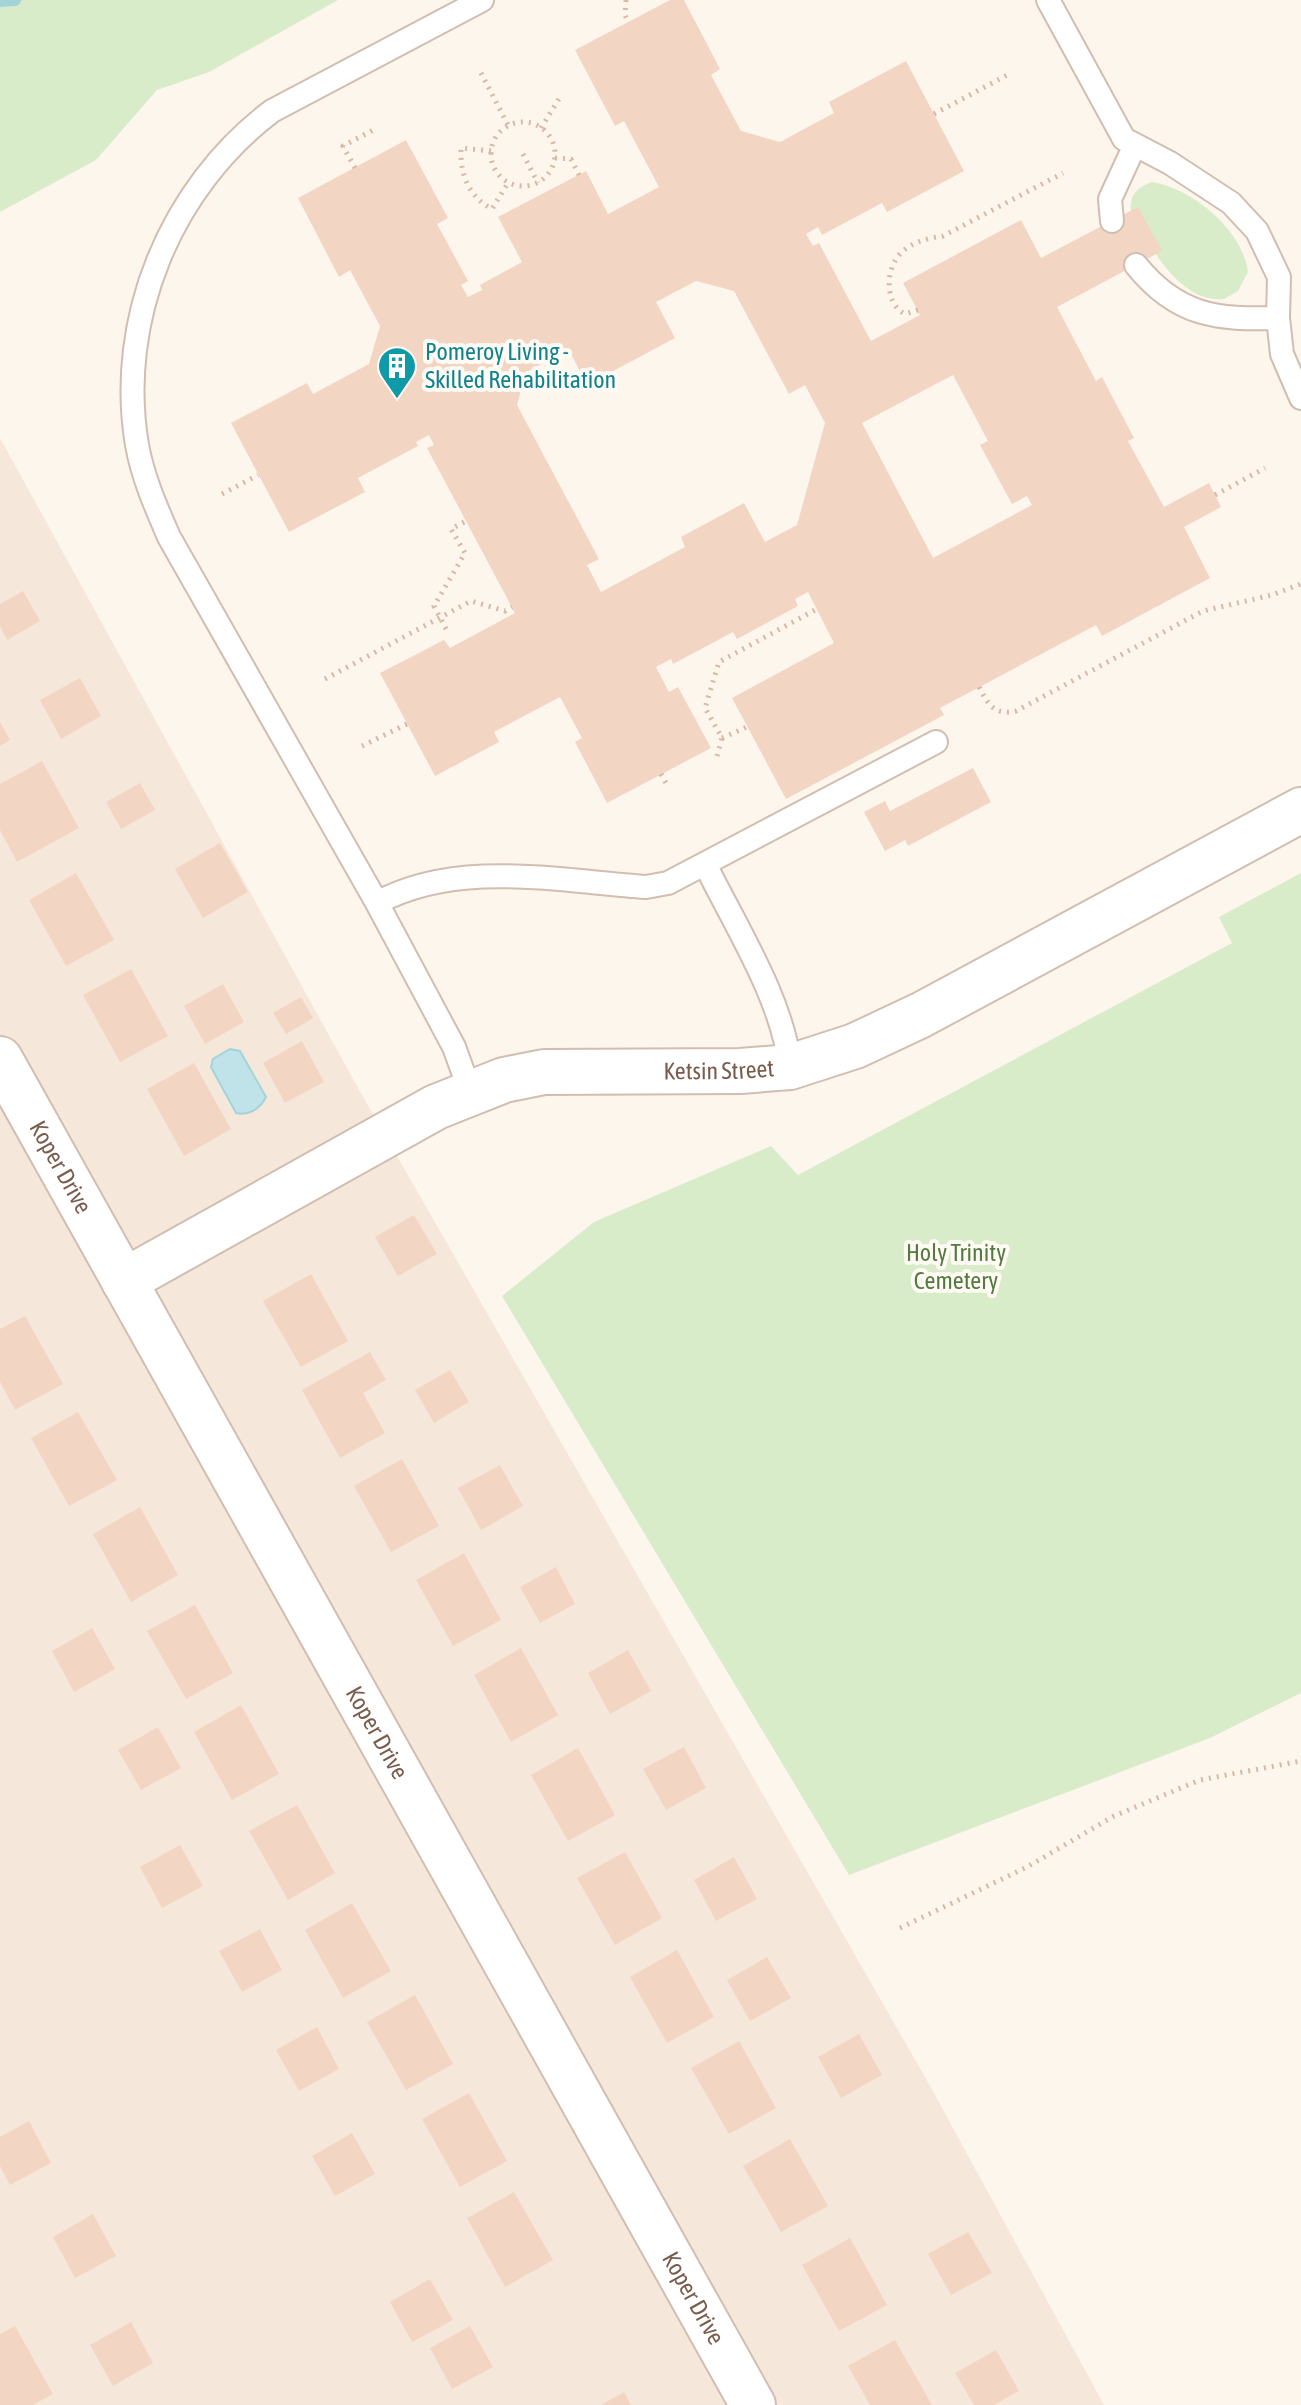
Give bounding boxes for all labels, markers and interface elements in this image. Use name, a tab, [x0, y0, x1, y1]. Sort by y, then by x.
place label: Pomeroy Living - Skilled Rehabilitation	[425, 338, 616, 393]
building icon: Pomeroy Living - Skilled Rehabilitation	[376, 345, 418, 400]
street label: Ketsin Street	[663, 1054, 775, 1084]
street label: Koper Drive	[24, 1116, 98, 1218]
park label: Holy Trinity Cemetery	[906, 1239, 1006, 1294]
street label: Koper Drive	[341, 1681, 414, 1784]
street label: Koper Drive	[657, 2247, 730, 2349]

